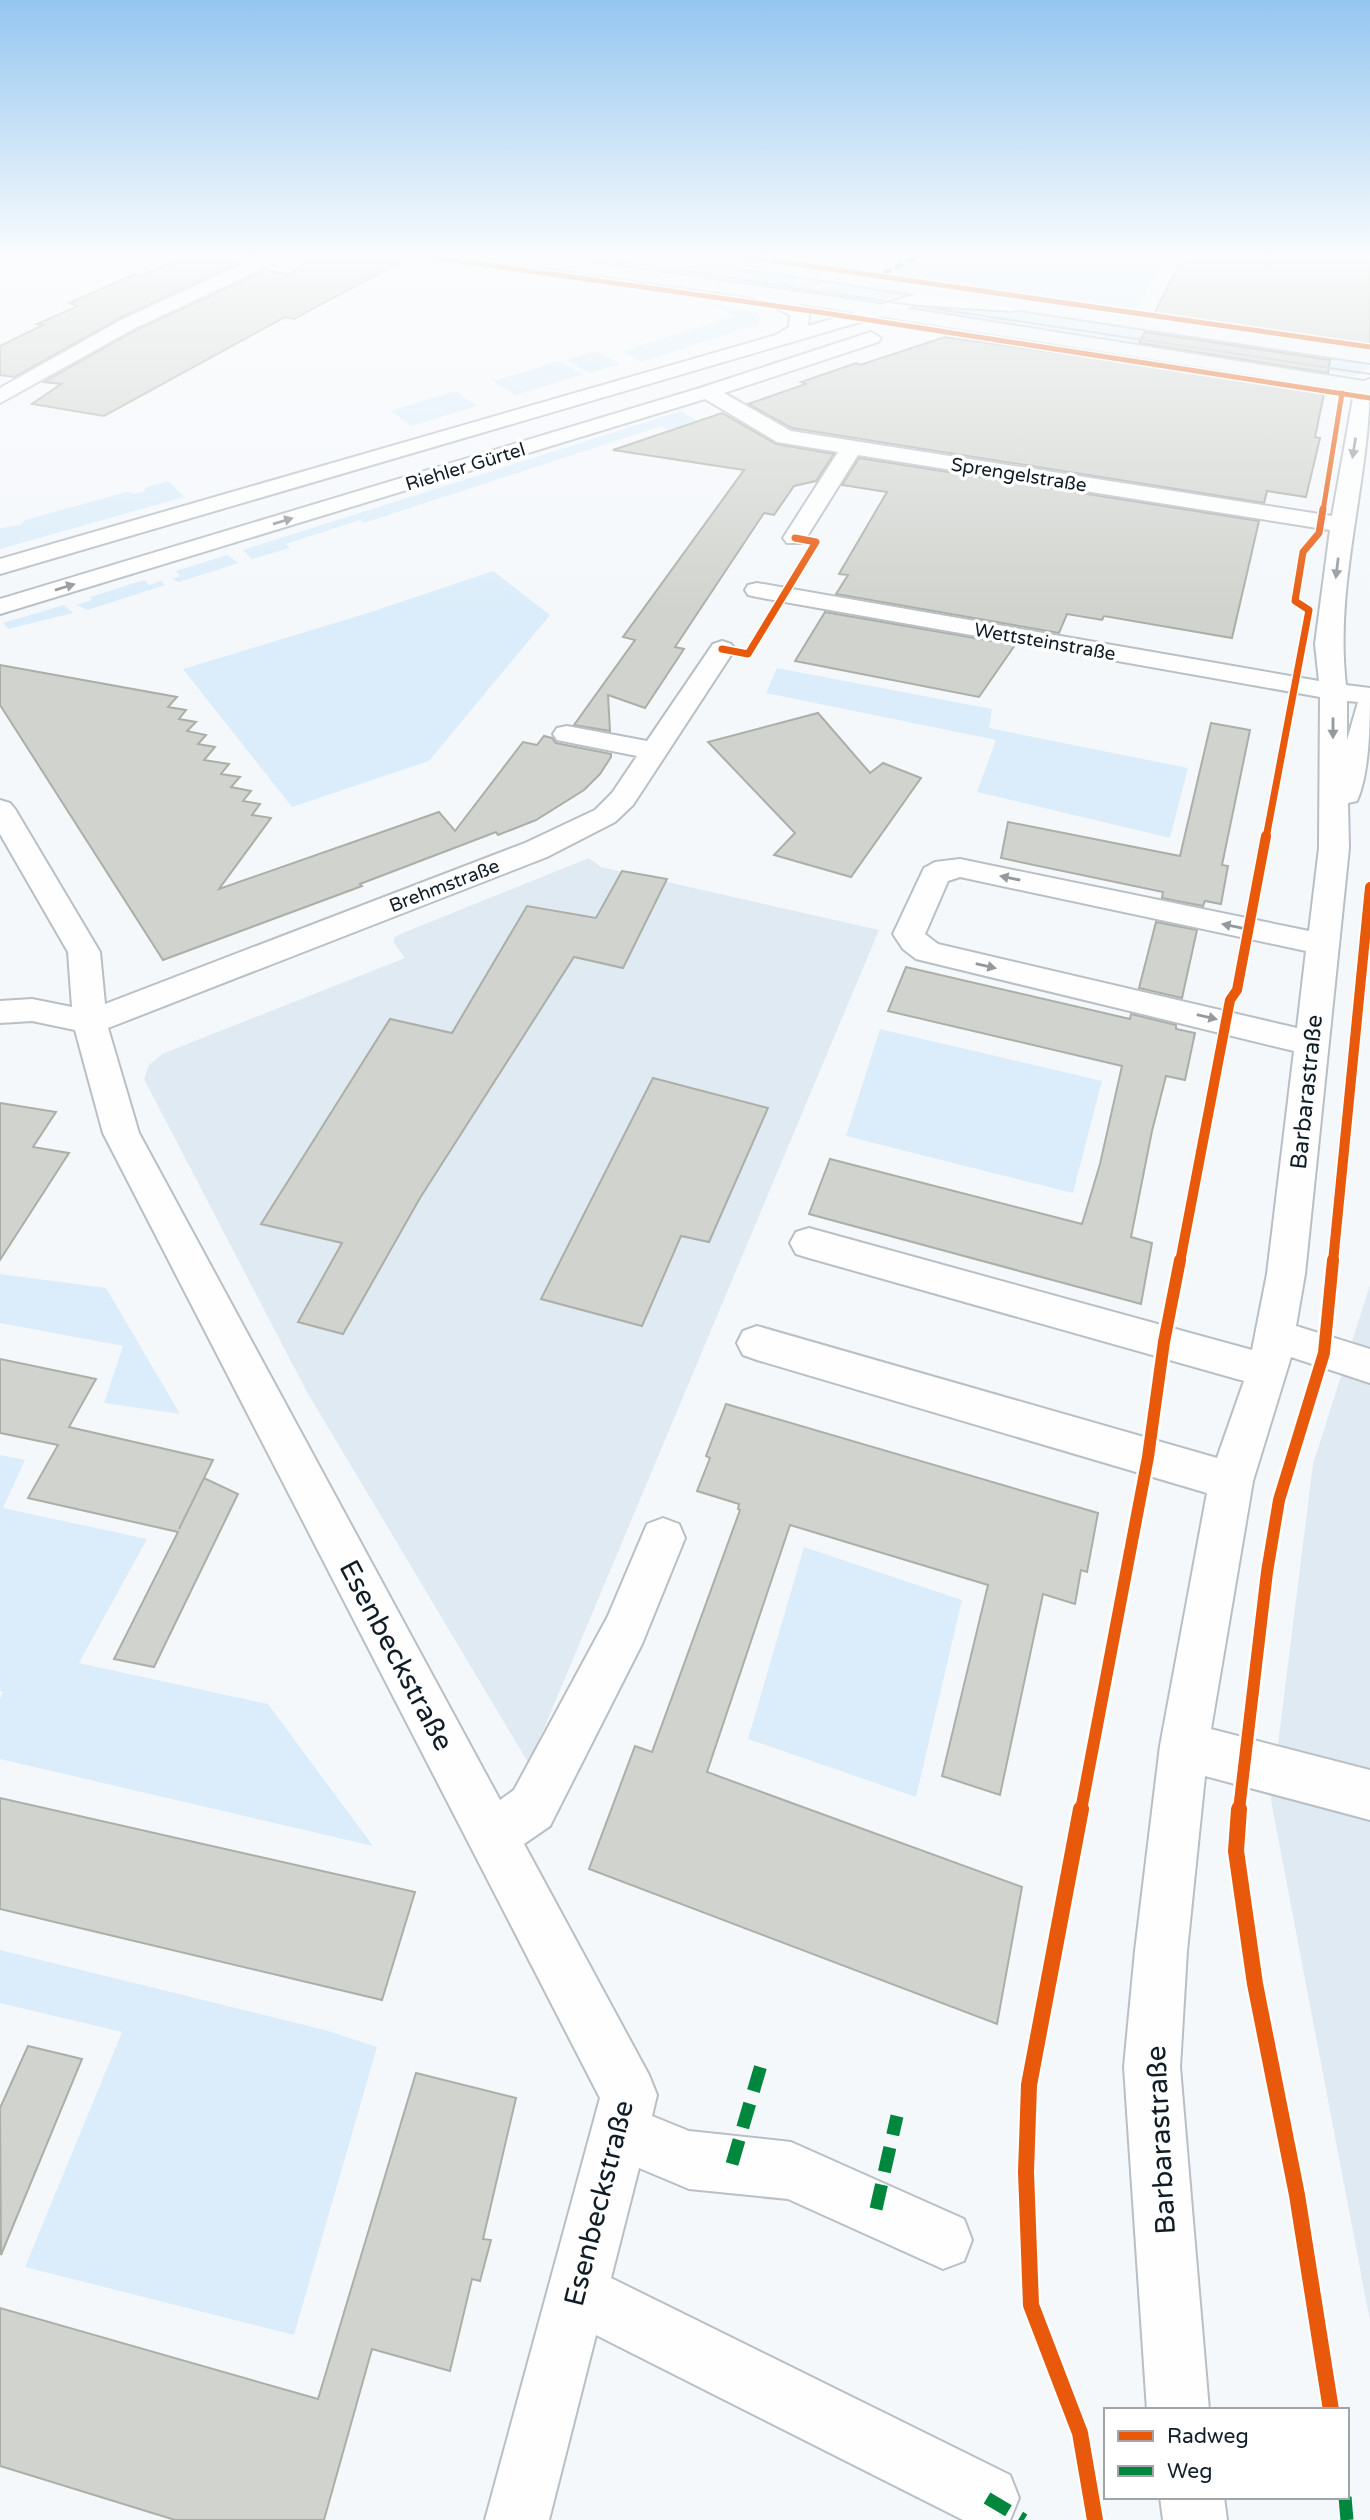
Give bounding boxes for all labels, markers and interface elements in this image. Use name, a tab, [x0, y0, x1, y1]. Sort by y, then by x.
street label: Riehler Gürtel	[403, 438, 528, 496]
one-way arrow	[1348, 438, 1359, 460]
street label: Sprengelstraße	[950, 453, 1088, 497]
one-way arrow	[273, 515, 294, 526]
one-way arrow	[1331, 557, 1342, 579]
one-way arrow	[55, 582, 76, 592]
street label: Wettsteinstraße	[972, 619, 1117, 665]
one-way arrow	[1327, 718, 1339, 740]
street label: Brehmstraße	[386, 855, 503, 917]
one-way arrow	[999, 873, 1021, 884]
one-way arrow	[1221, 920, 1243, 931]
one-way arrow	[975, 961, 997, 972]
one-way arrow	[1196, 1012, 1218, 1023]
street label: Barbarastraße	[1285, 1013, 1329, 1171]
street label: Esenbeckstraße	[332, 1554, 461, 1757]
street label: Barbarastraße	[1139, 2045, 1183, 2235]
street label: Esenbeckstraße	[557, 2097, 641, 2310]
legend	[1104, 2408, 1349, 2499]
text: Radweg	[1167, 2424, 1249, 2449]
text: Weg	[1167, 2459, 1212, 2484]

